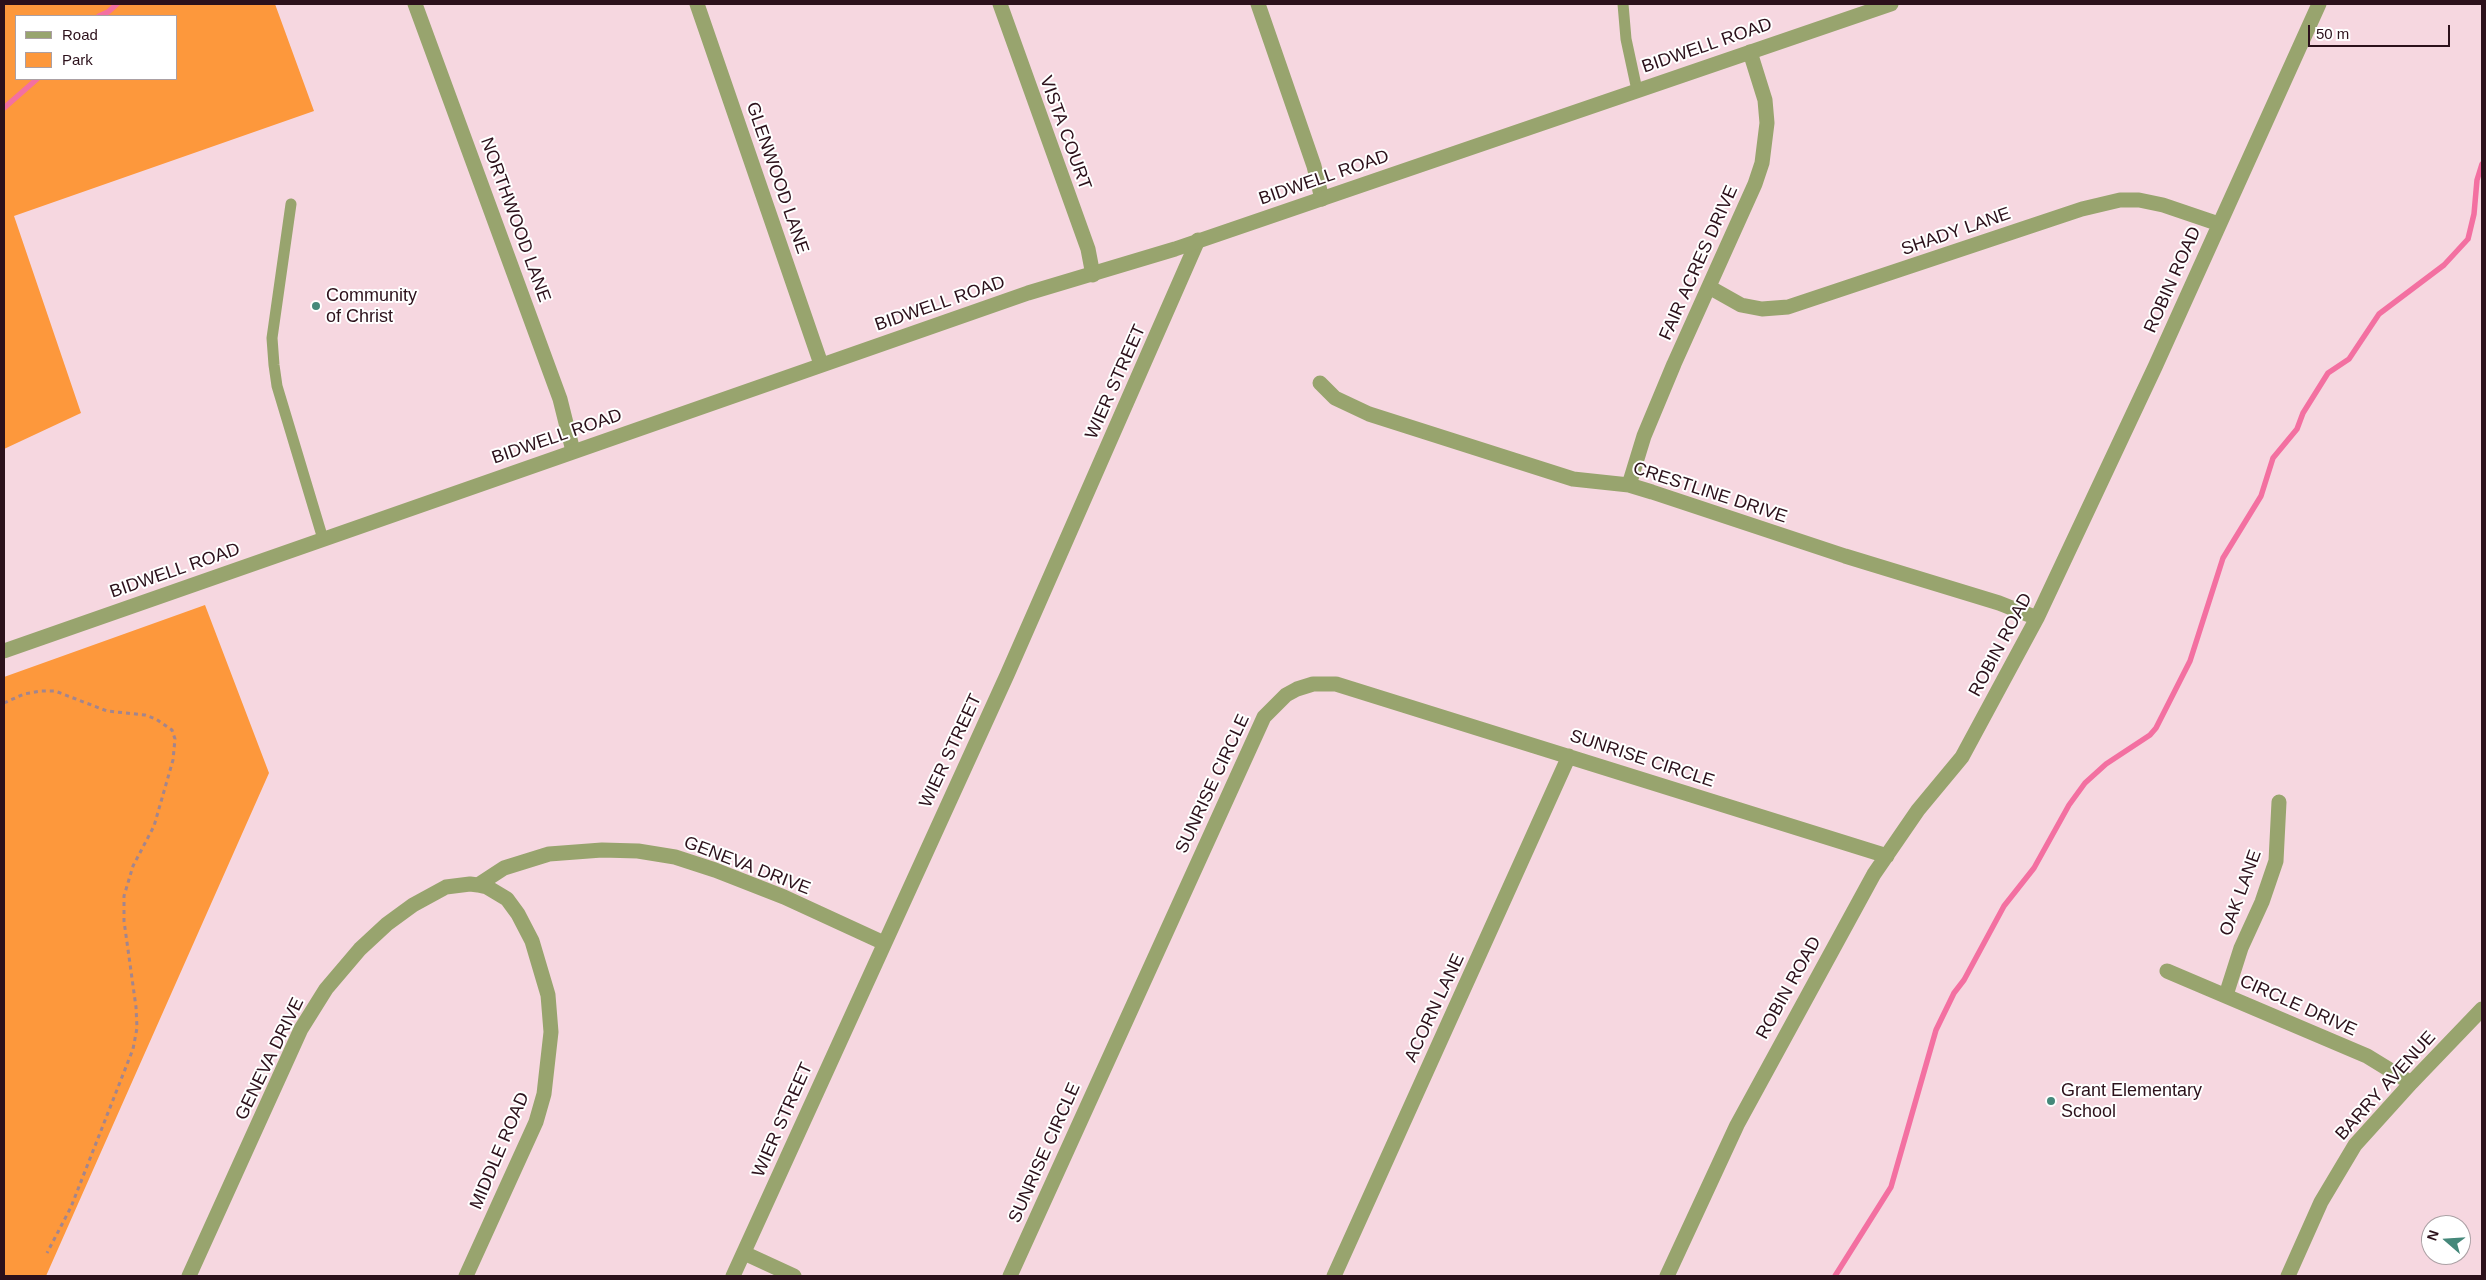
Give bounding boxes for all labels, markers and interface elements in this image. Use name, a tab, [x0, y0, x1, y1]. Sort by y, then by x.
street label: BIDWELL ROAD	[1639, 14, 1775, 78]
legend	[15, 15, 178, 80]
scale bar	[2311, 15, 2454, 47]
text: 50 m	[2316, 25, 2349, 42]
text: Road	[62, 26, 98, 43]
text: Park	[62, 51, 93, 68]
street label: VISTA COURT	[1034, 73, 1096, 193]
street label: GLENWOOD LANE	[741, 99, 813, 257]
street label: NORTHWOOD LANE	[475, 135, 555, 305]
street label: BIDWELL ROAD	[1256, 146, 1392, 210]
street label: FAIR ACRES DRIVE	[1655, 182, 1743, 344]
street label: SHADY LANE	[1899, 203, 2013, 261]
street label: ROBIN ROAD	[2140, 224, 2206, 336]
street label: BIDWELL ROAD	[872, 272, 1008, 336]
place label: Community of Christ	[326, 285, 417, 328]
marker: Community of Christ	[310, 300, 322, 312]
street label: WIER STREET	[1081, 321, 1151, 443]
street label: BIDWELL ROAD	[489, 405, 625, 469]
street label: CRESTLINE DRIVE	[1630, 458, 1790, 528]
street label: BIDWELL ROAD	[107, 539, 243, 603]
street label: ROBIN ROAD	[1965, 590, 2037, 700]
street label: WIER STREET	[915, 691, 987, 811]
street label: SUNRISE CIRCLE	[1171, 711, 1255, 857]
street label: SUNRISE CIRCLE	[1567, 725, 1717, 793]
street label: GENEVA DRIVE	[681, 832, 813, 900]
street label: OAK LANE	[2215, 847, 2267, 939]
street label: ROBIN ROAD	[1752, 933, 1826, 1043]
street label: ACORN LANE	[1400, 950, 1470, 1066]
street label: CIRCLE DRIVE	[2236, 971, 2360, 1041]
street label: GENEVA DRIVE	[231, 994, 309, 1124]
street label: BARRY AVENUE	[2331, 1027, 2441, 1145]
street label: WIER STREET	[748, 1059, 818, 1181]
street label: SUNRISE CIRCLE	[1004, 1080, 1086, 1226]
place label: Grant Elementary School	[2061, 1080, 2202, 1122]
street label: MIDDLE ROAD	[466, 1089, 534, 1213]
marker: Grant Elementary School	[2045, 1095, 2057, 1107]
north arrow	[2421, 1215, 2471, 1265]
text: N	[2424, 1228, 2442, 1243]

